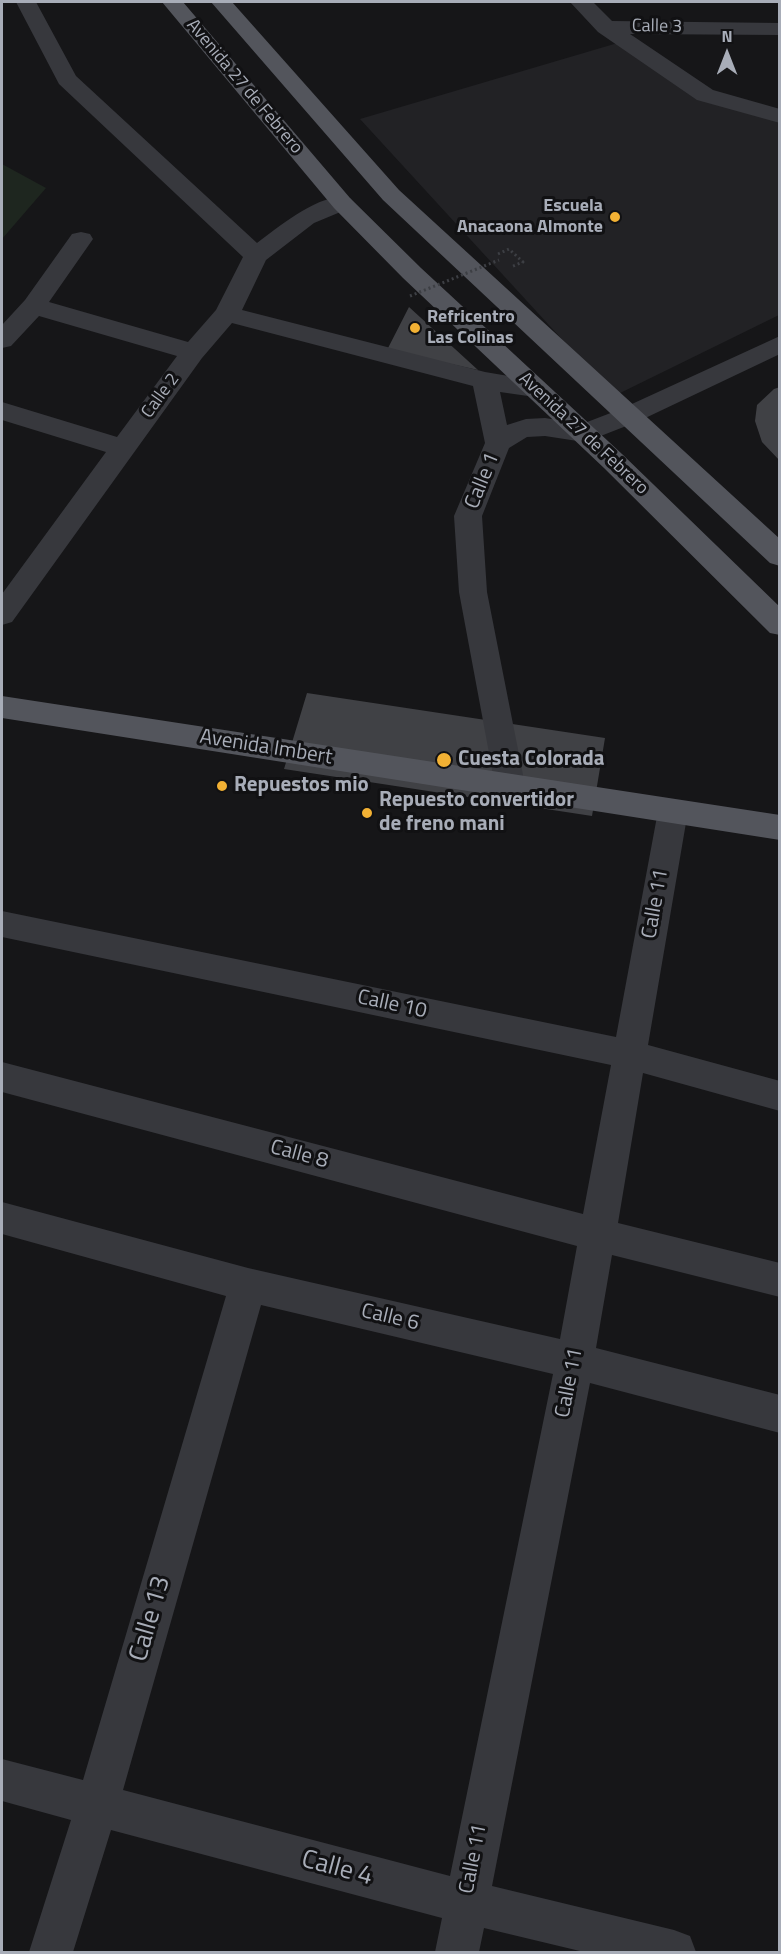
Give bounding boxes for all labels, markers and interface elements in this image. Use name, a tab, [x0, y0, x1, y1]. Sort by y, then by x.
street label: Avenida 27 de Febrero	[181, 15, 307, 159]
street label: Calle 3	[632, 16, 682, 38]
north arrow	[697, 24, 757, 84]
text: N	[721, 24, 733, 48]
place label: Escuela Anacaona Almonte	[457, 196, 603, 238]
marker: Escuela Anacaona Almonte	[608, 210, 622, 224]
place label: Refricentro Las Colinas	[427, 307, 515, 350]
marker: Refricentro Las Colinas	[408, 321, 422, 335]
street label: Avenida 27 de Febrero	[514, 368, 652, 500]
street label: Calle 2	[137, 369, 185, 423]
street label: Calle 1	[460, 449, 506, 513]
street label: Avenida Imbert	[198, 725, 334, 771]
place label: Cuesta Colorada	[458, 747, 605, 773]
marker: Cuesta Colorada	[435, 751, 453, 769]
place label: Repuestos mio	[234, 773, 369, 799]
marker: Repuestos mio	[215, 779, 229, 793]
place label: Repuesto convertidor de freno mani	[379, 788, 574, 838]
marker: Repuesto convertidor de freno mani	[360, 806, 374, 820]
street label: Calle 11	[637, 867, 675, 941]
street label: Calle 10	[355, 985, 429, 1025]
street label: Calle 8	[267, 1135, 331, 1175]
street label: Calle 6	[359, 1299, 421, 1337]
street label: Calle 11	[551, 1346, 589, 1420]
street label: Calle 13	[124, 1573, 178, 1665]
street label: Calle 11	[455, 1822, 493, 1896]
street label: Calle 4	[298, 1845, 376, 1893]

